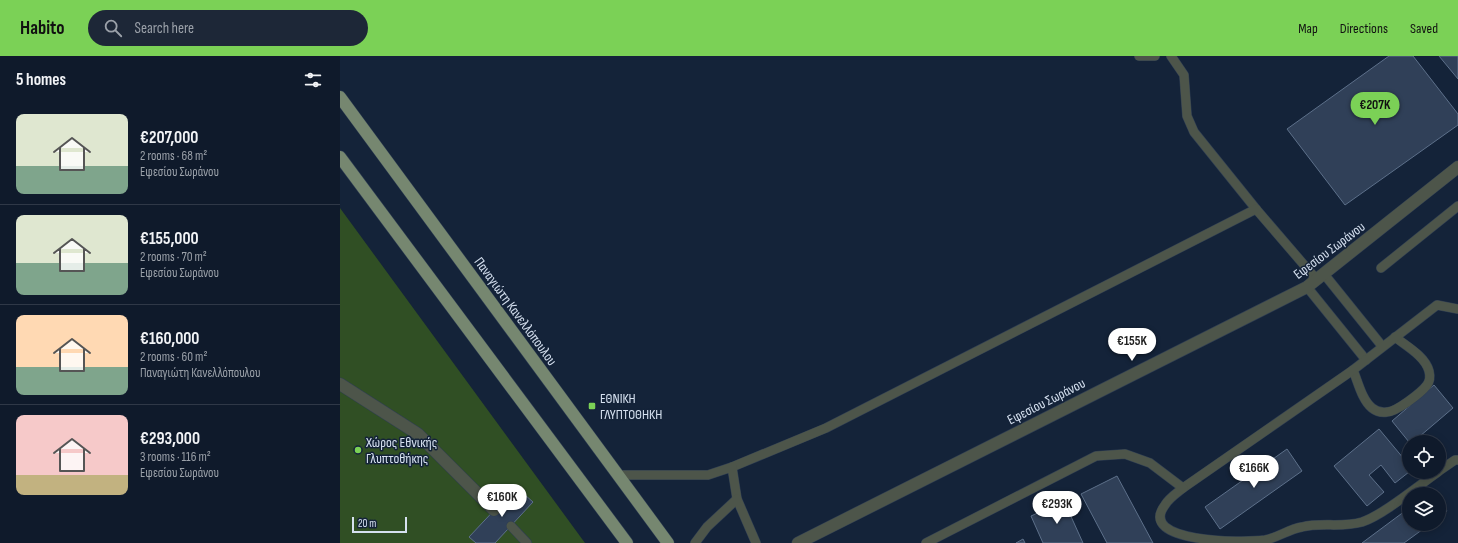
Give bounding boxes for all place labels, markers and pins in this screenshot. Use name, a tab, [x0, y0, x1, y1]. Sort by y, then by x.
pin: €207K	[1347, 92, 1403, 126]
pin: €155K	[1104, 328, 1160, 362]
place label: ΕΘΝΙΚΗ ΓΛΥΠΤΟΘΗΚΗ	[600, 390, 662, 423]
marker: ΕΘΝΙΚΗ ΓΛΥΠΤΟΘΗΚΗ	[587, 401, 597, 411]
place label: Χώρος Εθνικής Γλυπτοθήκης	[365, 434, 437, 467]
marker: Χώρος Εθνικής Γλυπτοθήκης	[353, 445, 363, 455]
pin: €166K	[1226, 455, 1282, 489]
pin: €160K	[474, 484, 530, 518]
pin: €293K	[1029, 491, 1085, 525]

